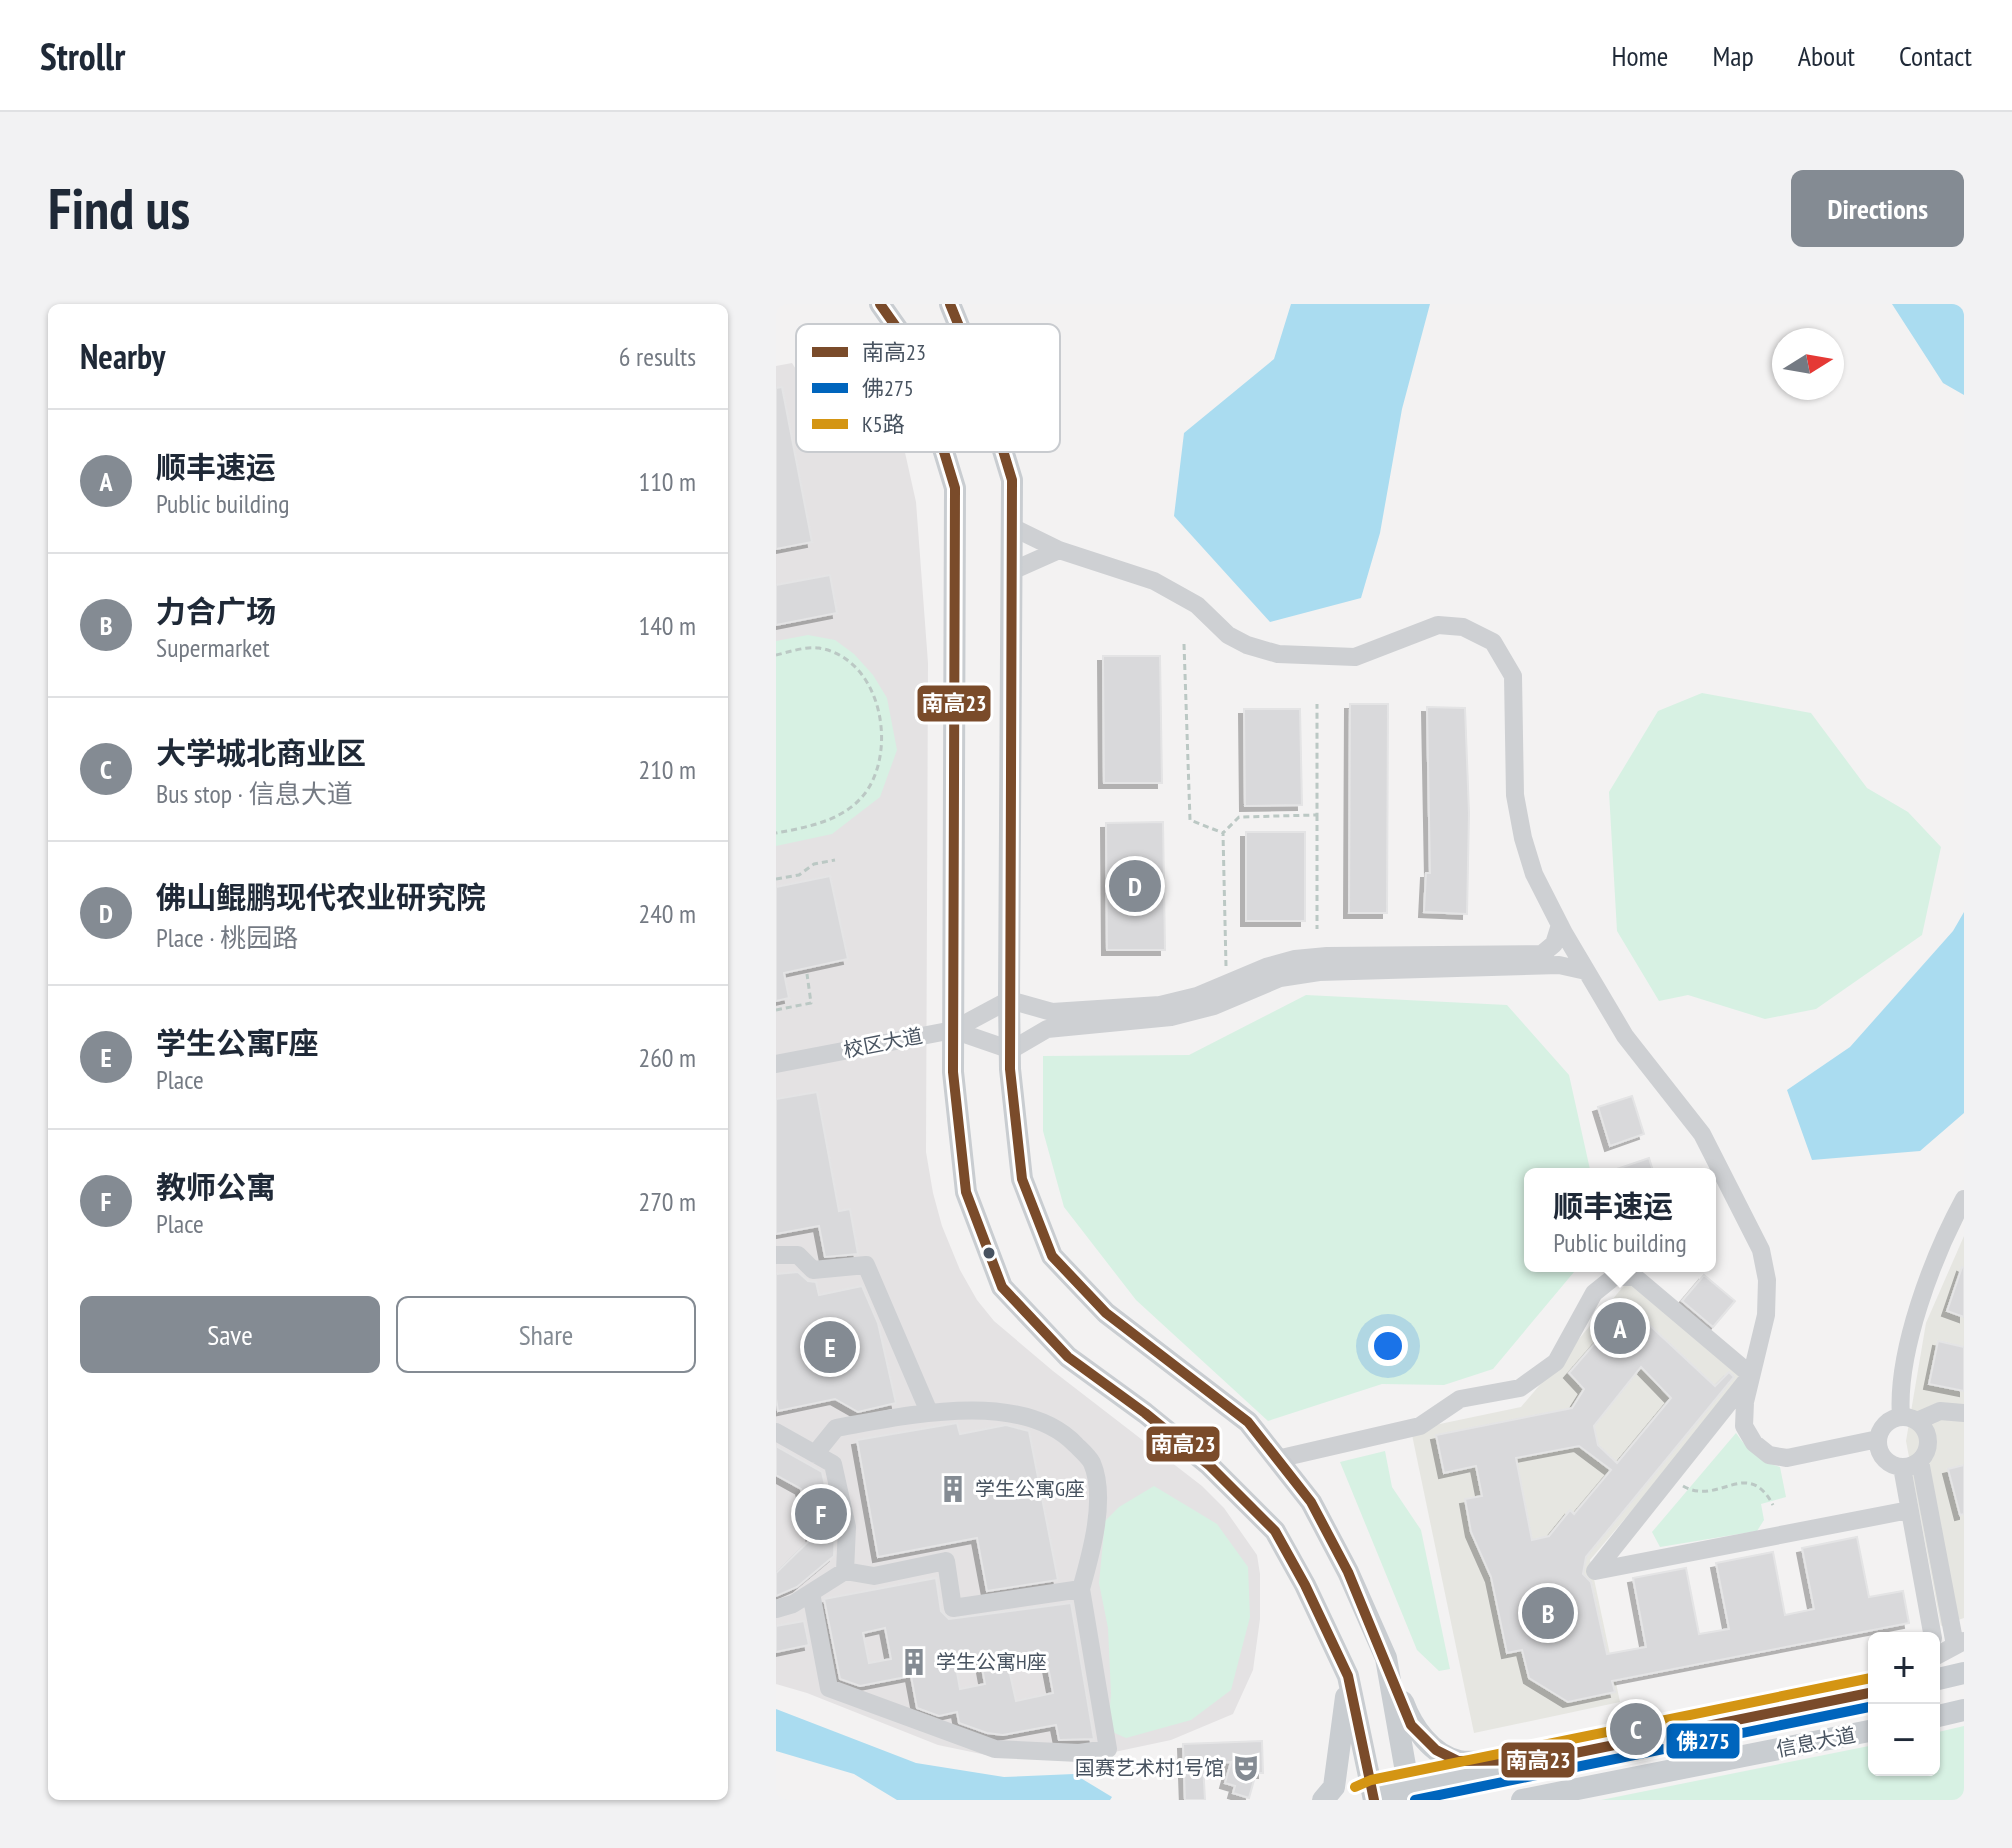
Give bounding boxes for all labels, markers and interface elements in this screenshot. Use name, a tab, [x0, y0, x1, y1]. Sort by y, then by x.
text: Strollr	[40, 31, 125, 80]
text: Home	[1612, 37, 1668, 74]
text: Map	[1712, 37, 1754, 74]
text: About	[1798, 37, 1855, 74]
text: Contact	[1899, 37, 1972, 74]
button: Directions	[1791, 170, 1964, 247]
text: Find us	[48, 172, 190, 244]
legend	[796, 324, 1060, 452]
north arrow	[1772, 328, 1844, 400]
text: Nearby	[80, 334, 165, 378]
text: 南高23	[862, 338, 926, 366]
text: 6 results	[619, 340, 696, 373]
text: 佛275	[862, 374, 914, 402]
text: K5路	[862, 410, 905, 438]
text: 顺丰速运	[156, 447, 276, 486]
text: A	[99, 465, 113, 498]
text: 110 m	[638, 465, 696, 498]
text: Public building	[156, 487, 289, 520]
text: 力合广场	[156, 591, 276, 630]
text: B	[100, 609, 112, 642]
text: 140 m	[638, 609, 696, 642]
text: Supermarket	[156, 631, 270, 664]
line badge: 南高23	[916, 684, 992, 723]
text: 南高23	[921, 689, 987, 717]
text: 大学城北商业区	[156, 733, 366, 772]
text: C	[100, 753, 112, 786]
text: 210 m	[638, 753, 696, 786]
text: Bus stop · 信息大道	[156, 777, 353, 810]
pin: D	[1109, 856, 1161, 916]
text: 佛山鲲鹏现代农业研究院	[156, 877, 486, 916]
text: D	[99, 897, 113, 930]
text: 240 m	[638, 897, 696, 930]
text: Place · 桃园路	[156, 921, 298, 954]
text: 学生公寓F座	[156, 1023, 319, 1062]
street label: 校区大道	[841, 1023, 925, 1063]
text: E	[100, 1041, 112, 1074]
text: 260 m	[638, 1041, 696, 1074]
text: Place	[156, 1063, 204, 1096]
text: 教师公寓	[156, 1167, 276, 1206]
popup	[1524, 1168, 1716, 1272]
text: F	[101, 1185, 111, 1218]
text: 270 m	[638, 1185, 696, 1218]
text: 顺丰速运	[1553, 1186, 1673, 1225]
text: Place	[156, 1207, 204, 1240]
text: Public building	[1553, 1226, 1687, 1259]
unlabelled marker	[981, 1245, 997, 1261]
button: Save	[80, 1296, 380, 1373]
button: Share	[396, 1296, 696, 1373]
pin: A	[1594, 1298, 1646, 1358]
pin: E	[804, 1317, 856, 1377]
your location	[1368, 1326, 1408, 1366]
line badge: 南高23	[1145, 1425, 1221, 1463]
text: 南高23	[1150, 1430, 1216, 1458]
building icon: 学生公寓G座	[938, 1474, 968, 1504]
place label: 学生公寓G座	[975, 1476, 1085, 1502]
pin: F	[795, 1484, 847, 1544]
pin: B	[1522, 1583, 1574, 1643]
map controls	[1868, 1632, 1940, 1776]
button: +	[1868, 1632, 1940, 1704]
building icon: 学生公寓H座	[899, 1647, 929, 1677]
place label: 学生公寓H座	[936, 1649, 1047, 1675]
pin: C	[1610, 1699, 1662, 1759]
button: −	[1868, 1704, 1940, 1776]
line badge: 佛275	[1665, 1722, 1741, 1760]
street label: 信息大道	[1774, 1722, 1858, 1762]
text: 佛275	[1676, 1727, 1730, 1755]
line badge: 南高23	[1500, 1741, 1576, 1779]
text: 南高23	[1505, 1746, 1571, 1774]
theatre icon: 国赛艺术村1号馆	[1231, 1753, 1261, 1783]
place label: 国赛艺术村1号馆	[1075, 1755, 1224, 1781]

